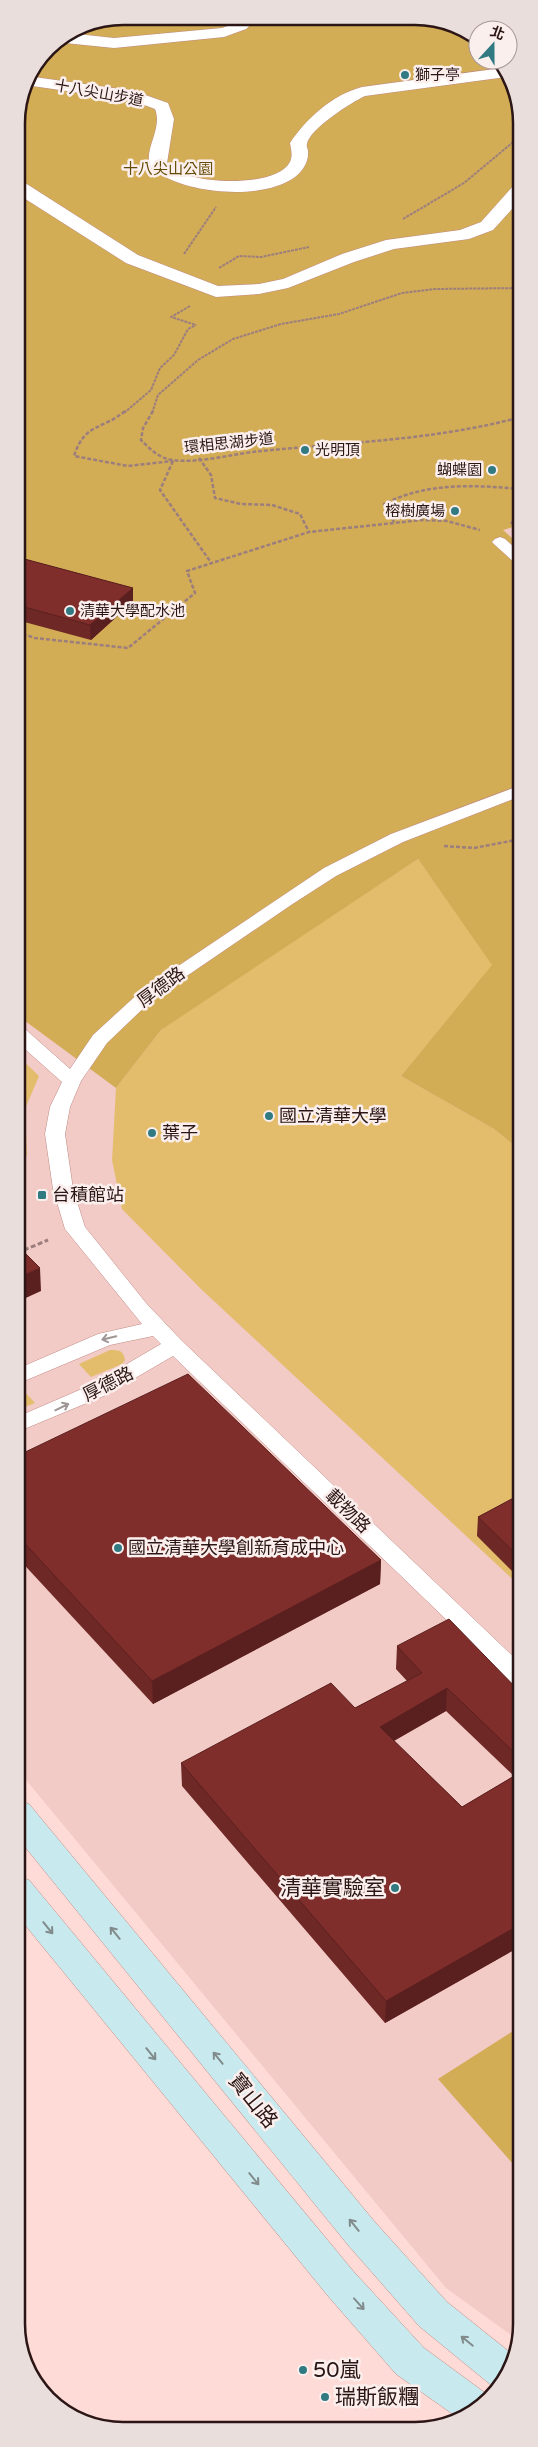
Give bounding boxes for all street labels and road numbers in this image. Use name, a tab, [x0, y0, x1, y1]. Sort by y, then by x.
street label: 十八尖山步道	[53, 76, 145, 110]
street label: 環相思湖步道	[183, 429, 275, 457]
street label: 厚德路	[133, 962, 189, 1012]
street label: 厚德路	[79, 1362, 137, 1406]
street label: 載物路	[321, 1484, 375, 1538]
street label: 寶山路	[223, 2069, 283, 2133]

